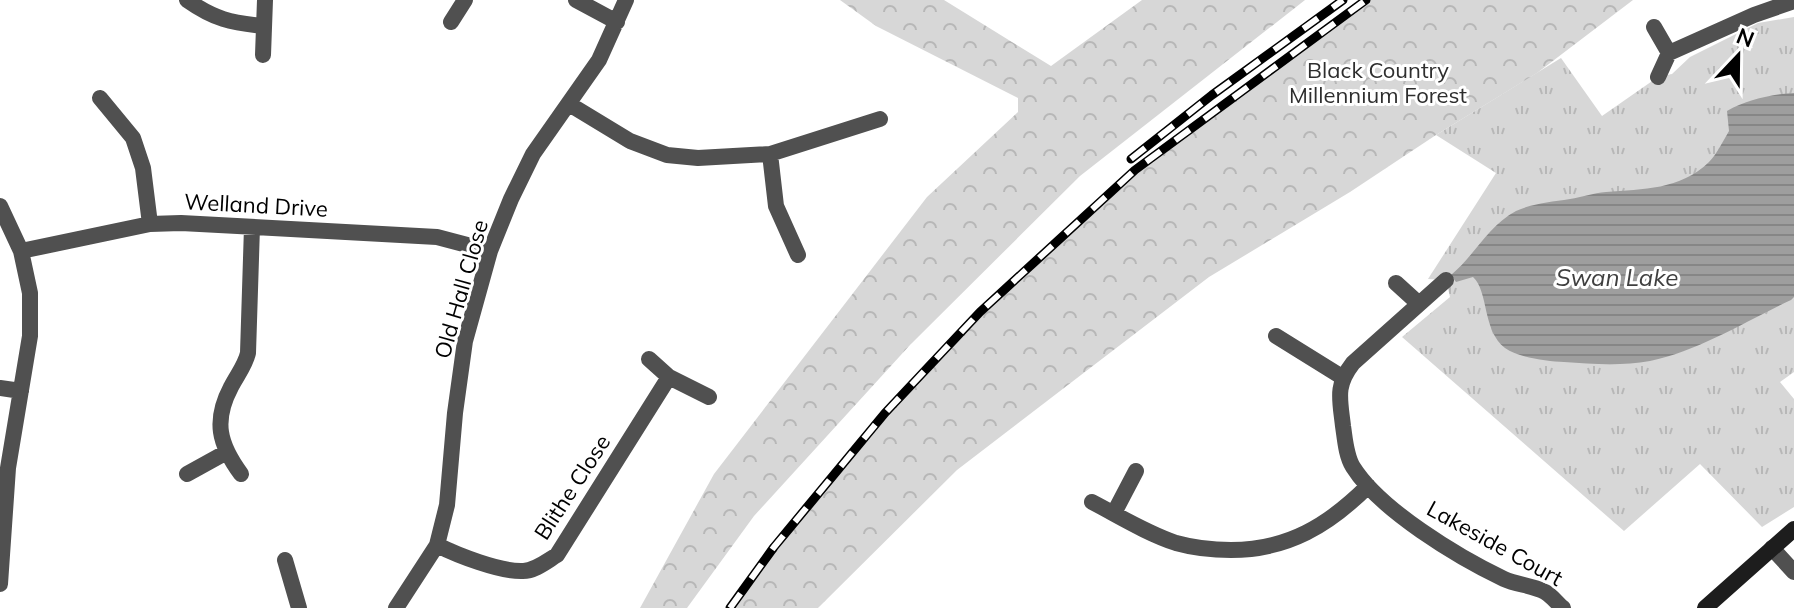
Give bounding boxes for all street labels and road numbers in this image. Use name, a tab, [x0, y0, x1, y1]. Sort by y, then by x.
street label: Welland Drive	[183, 187, 329, 223]
street label: Old Hall Close	[428, 216, 494, 362]
street label: Blithe Close	[528, 429, 616, 545]
street label: Lakeside Court	[1422, 494, 1568, 592]

